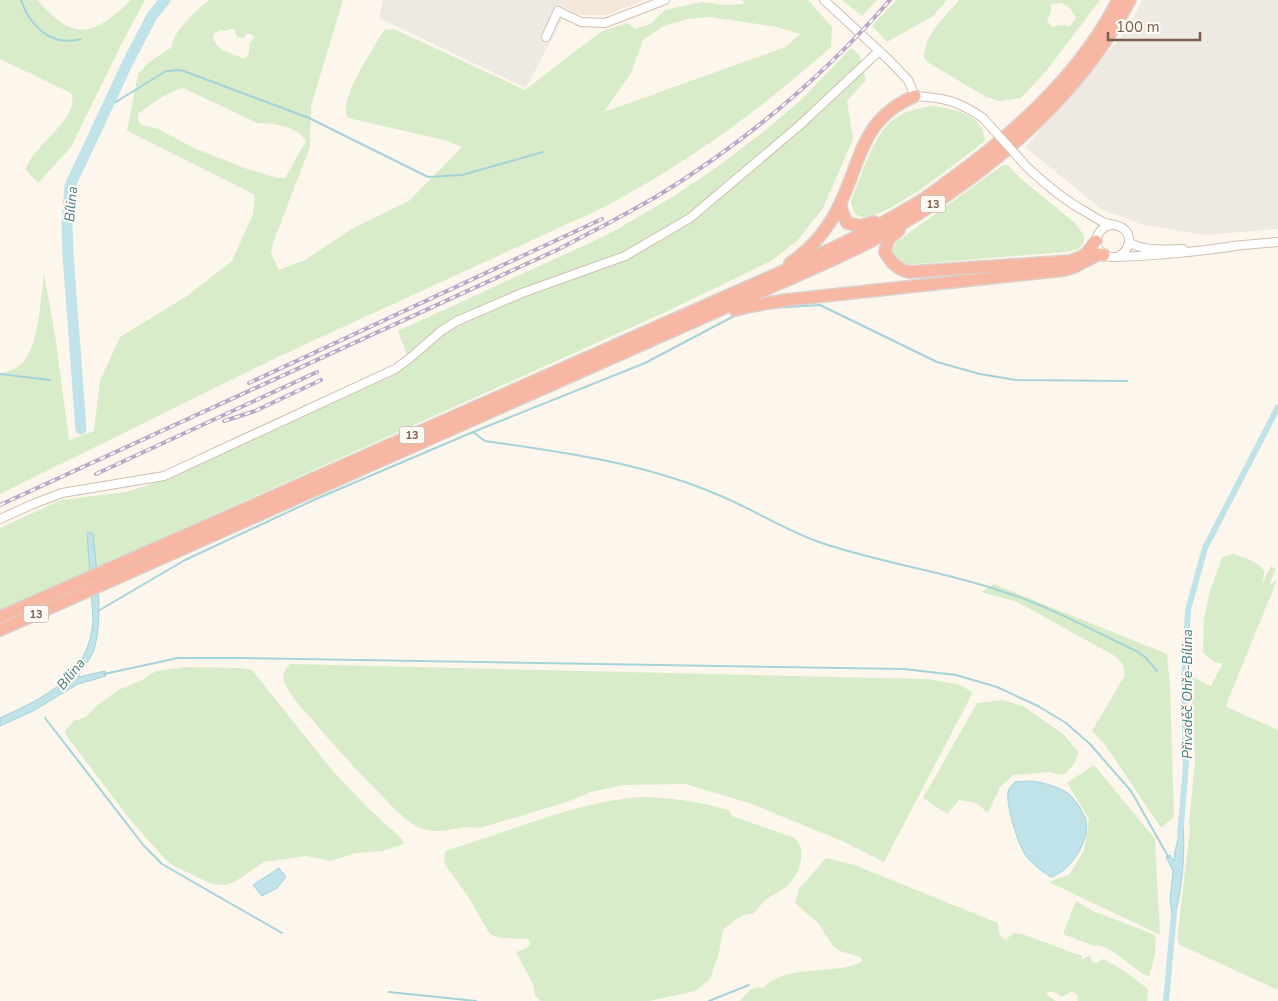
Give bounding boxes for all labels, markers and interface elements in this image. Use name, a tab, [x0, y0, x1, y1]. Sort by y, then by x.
scale bar	[1108, 10, 1200, 42]
text: 100 m	[1116, 17, 1160, 37]
water label: Bílina	[60, 185, 82, 223]
road number: 13	[920, 195, 946, 212]
road number: 13	[400, 426, 424, 444]
road number: 13	[24, 606, 48, 622]
water label: Přivaděč Ohře-Bílina	[1178, 629, 1197, 759]
water label: Bílina	[52, 654, 90, 694]

